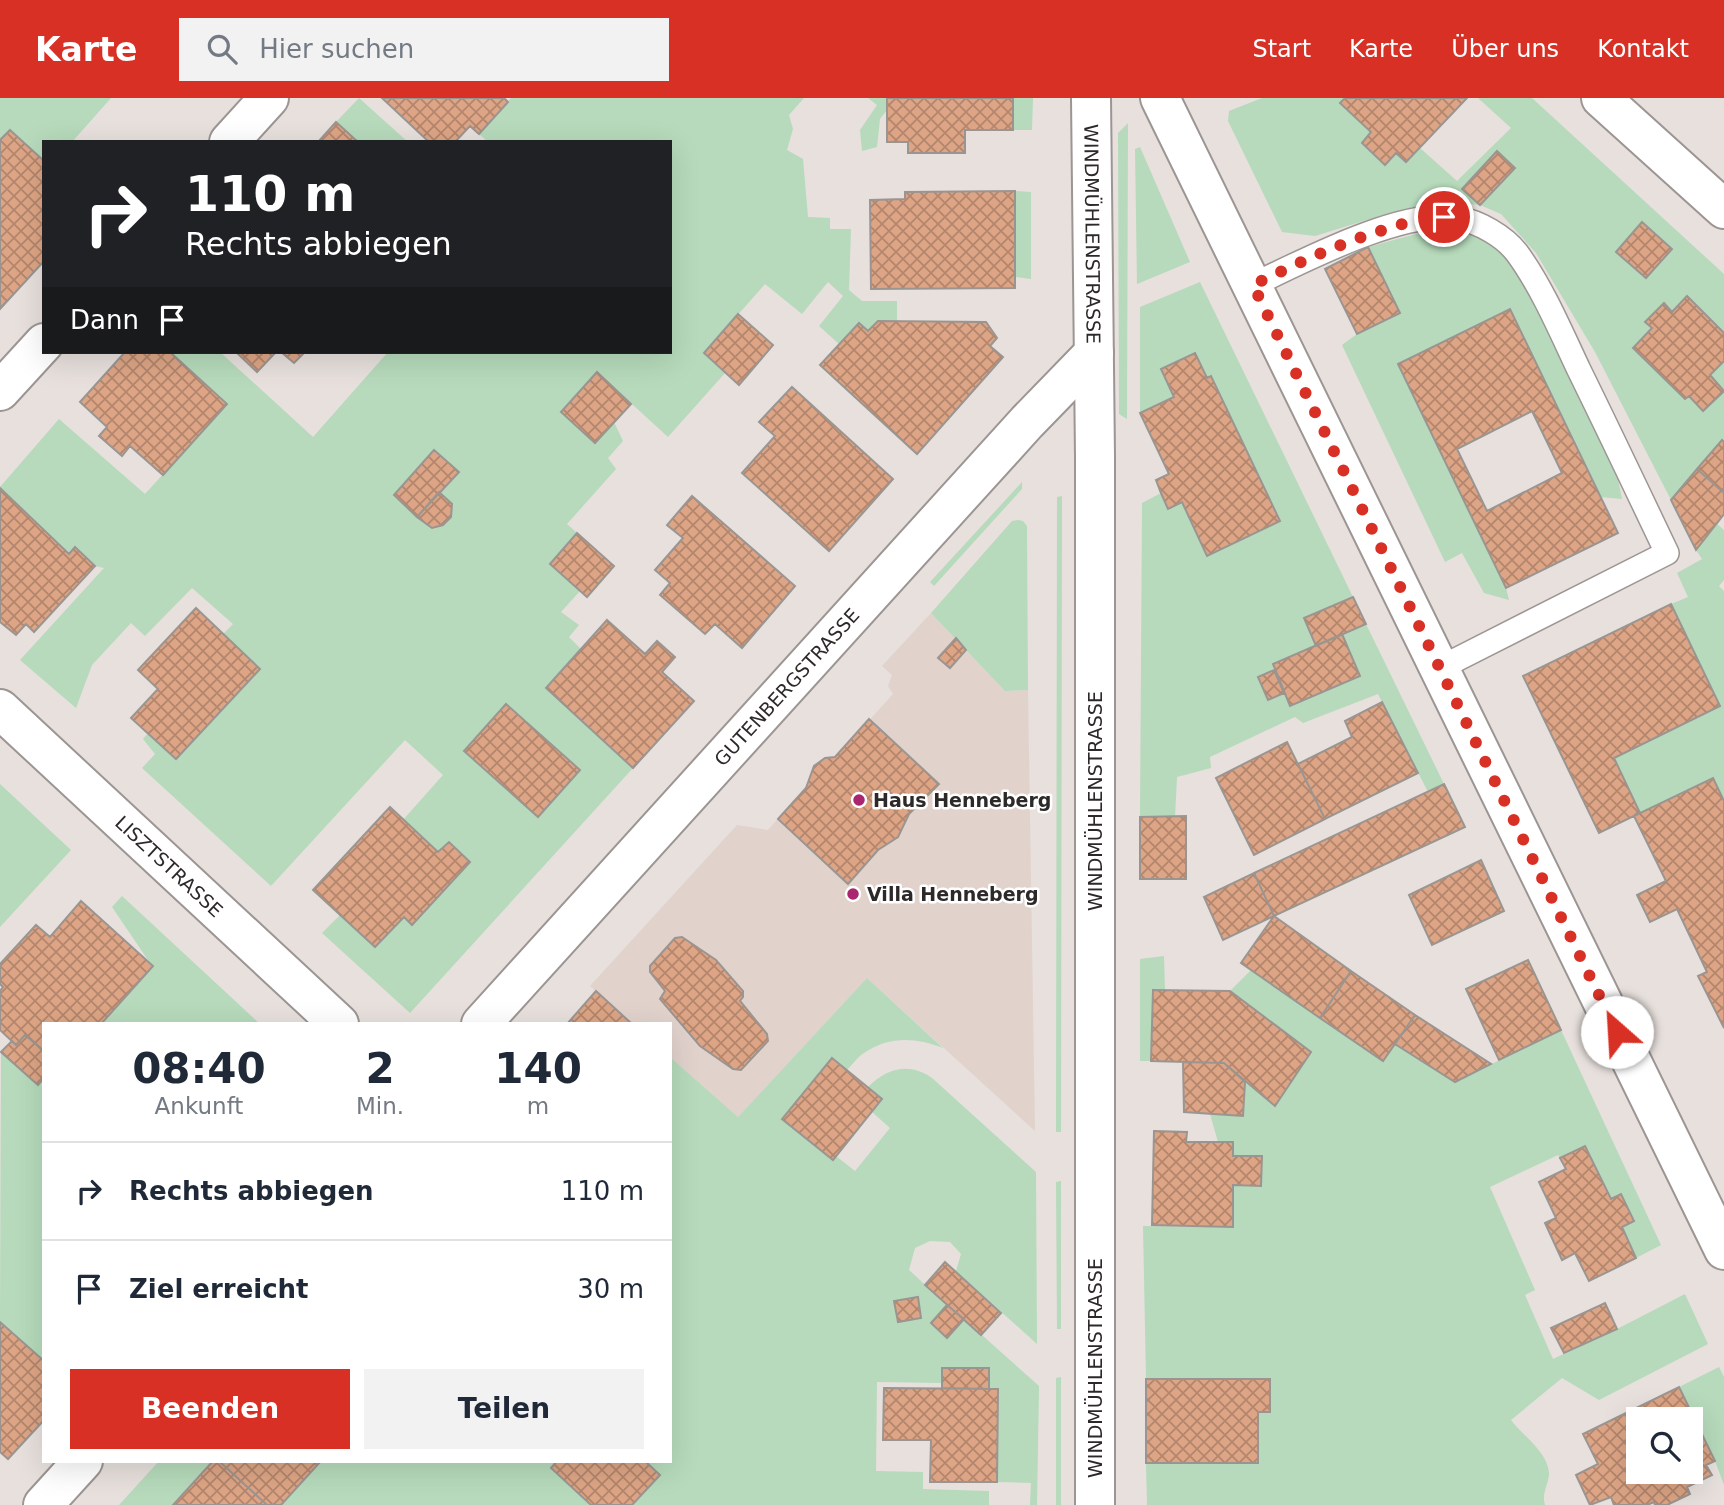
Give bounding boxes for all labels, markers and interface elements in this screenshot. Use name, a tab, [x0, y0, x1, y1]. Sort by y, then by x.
search box	[179, 18, 669, 81]
text: Karte	[35, 30, 137, 69]
icon: search	[203, 30, 241, 68]
text: Hier suchen	[259, 34, 414, 64]
text: Start	[1252, 35, 1311, 63]
text: Karte	[1349, 35, 1413, 63]
text: Über uns	[1451, 35, 1559, 63]
text: Kontakt	[1597, 35, 1689, 63]
street label: WINDMÜHLENSTRASSE	[1080, 124, 1105, 344]
text: 110 m	[185, 166, 355, 223]
icon: right	[70, 168, 161, 259]
pin	[1414, 187, 1474, 247]
icon: arrive	[1425, 198, 1463, 236]
text: Rechts abbiegen	[185, 225, 452, 263]
icon: arrive	[153, 301, 191, 339]
text: Dann	[70, 305, 139, 335]
street label: GUTENBERGSTRASSE	[710, 604, 864, 770]
street label: WINDMÜHLENSTRASSE	[1084, 691, 1106, 911]
place label: Haus Henneberg	[873, 789, 1051, 811]
marker: Haus Henneberg	[851, 792, 867, 808]
street label: LISZTSTRASSE	[111, 811, 227, 921]
place label: Villa Henneberg	[867, 883, 1039, 905]
marker: Villa Henneberg	[845, 886, 861, 902]
position arrow	[1580, 995, 1654, 1069]
text: 08:40	[132, 1044, 266, 1093]
text: 2	[365, 1044, 395, 1093]
text: 140	[494, 1044, 582, 1093]
text: Ankunft	[155, 1093, 243, 1119]
text: Min.	[356, 1093, 404, 1119]
text: m	[527, 1093, 549, 1119]
icon: right	[70, 1172, 108, 1210]
text: Rechts abbiegen	[129, 1176, 374, 1206]
text: 110 m	[561, 1176, 644, 1206]
street label: WINDMÜHLENSTRASSE	[1084, 1258, 1106, 1478]
icon: arrive	[70, 1270, 108, 1308]
text: Ziel erreicht	[129, 1274, 309, 1304]
text: 30 m	[577, 1274, 644, 1304]
button: Beenden	[70, 1369, 350, 1449]
button: Teilen	[364, 1369, 644, 1449]
map controls	[1626, 1407, 1703, 1484]
button: search	[1626, 1407, 1703, 1484]

